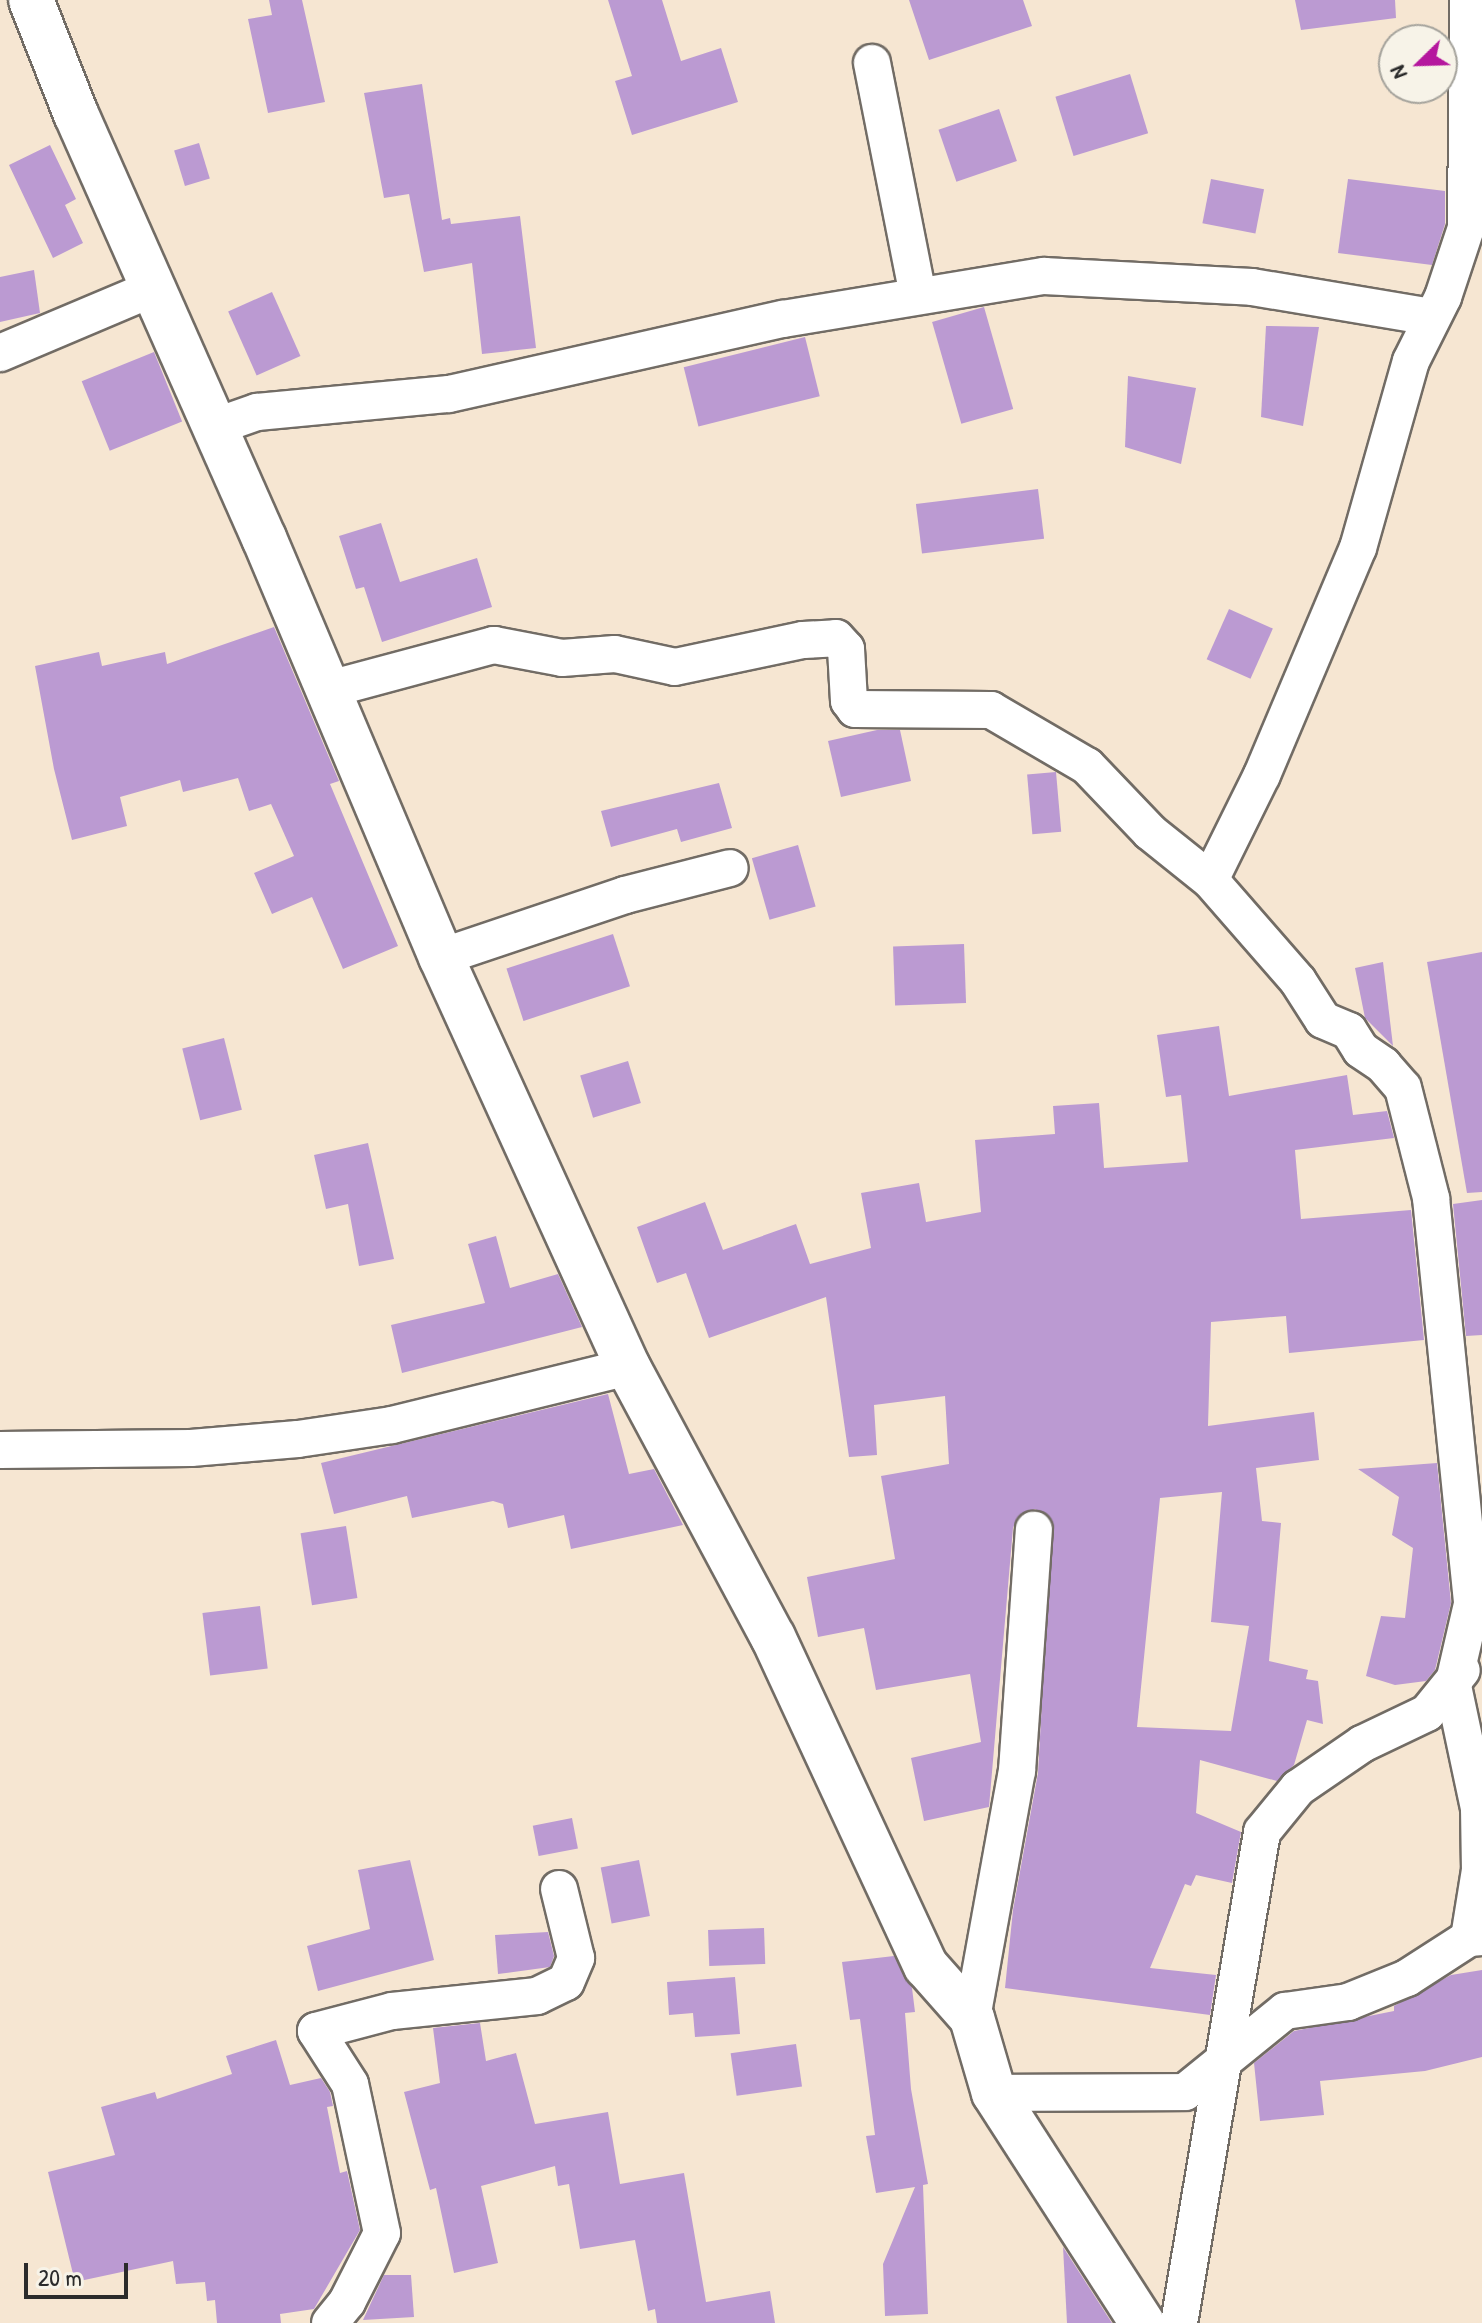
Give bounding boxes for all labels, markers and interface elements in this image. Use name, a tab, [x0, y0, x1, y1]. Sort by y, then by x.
north arrow	[1378, 24, 1458, 104]
text: N	[1382, 61, 1414, 84]
scale bar	[28, 2247, 132, 2297]
text: 20 m	[38, 2261, 82, 2293]

